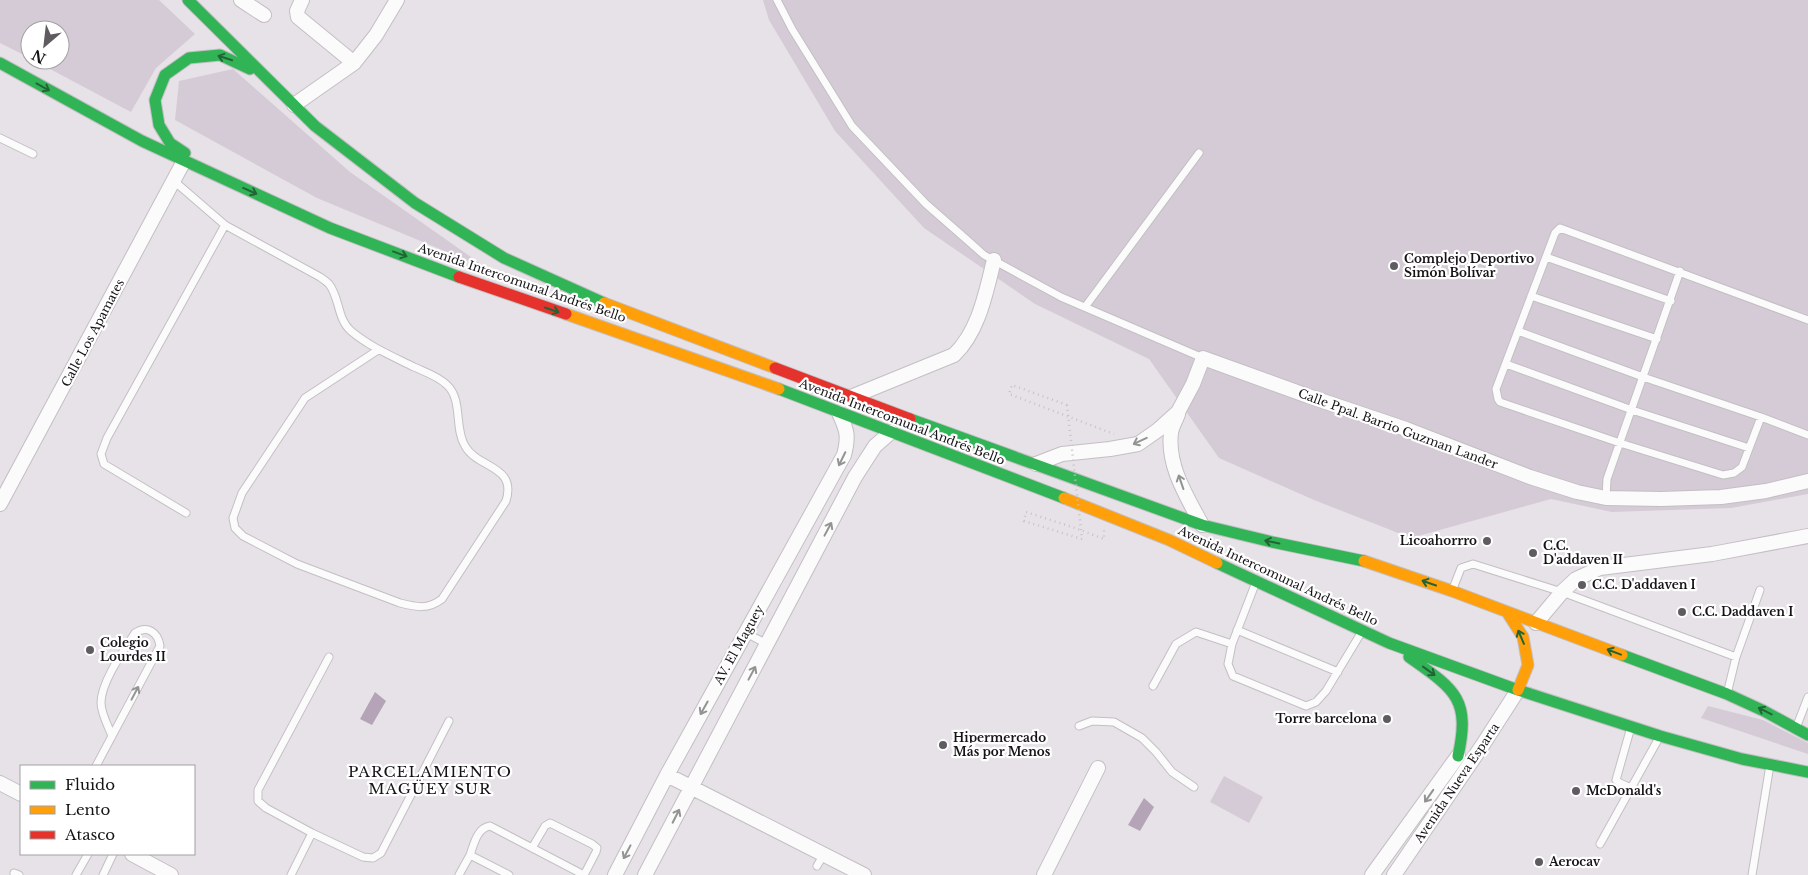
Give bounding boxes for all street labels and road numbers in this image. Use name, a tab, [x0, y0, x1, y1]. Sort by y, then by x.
street label: Avenida Intercomunal Andrés Bello	[415, 239, 628, 325]
street label: Calle Los Apamates	[58, 276, 127, 389]
street label: Avenida Intercomunal Andrés Bello	[796, 375, 1007, 468]
street label: Calle Ppal. Barrio Guzman Lander	[1296, 385, 1500, 472]
street label: Avenida Intercomunal Andrés Bello	[1175, 522, 1381, 629]
street label: AV. El Maguey	[710, 602, 767, 688]
street label: Avenida Nueva Esparta	[1410, 720, 1502, 846]

